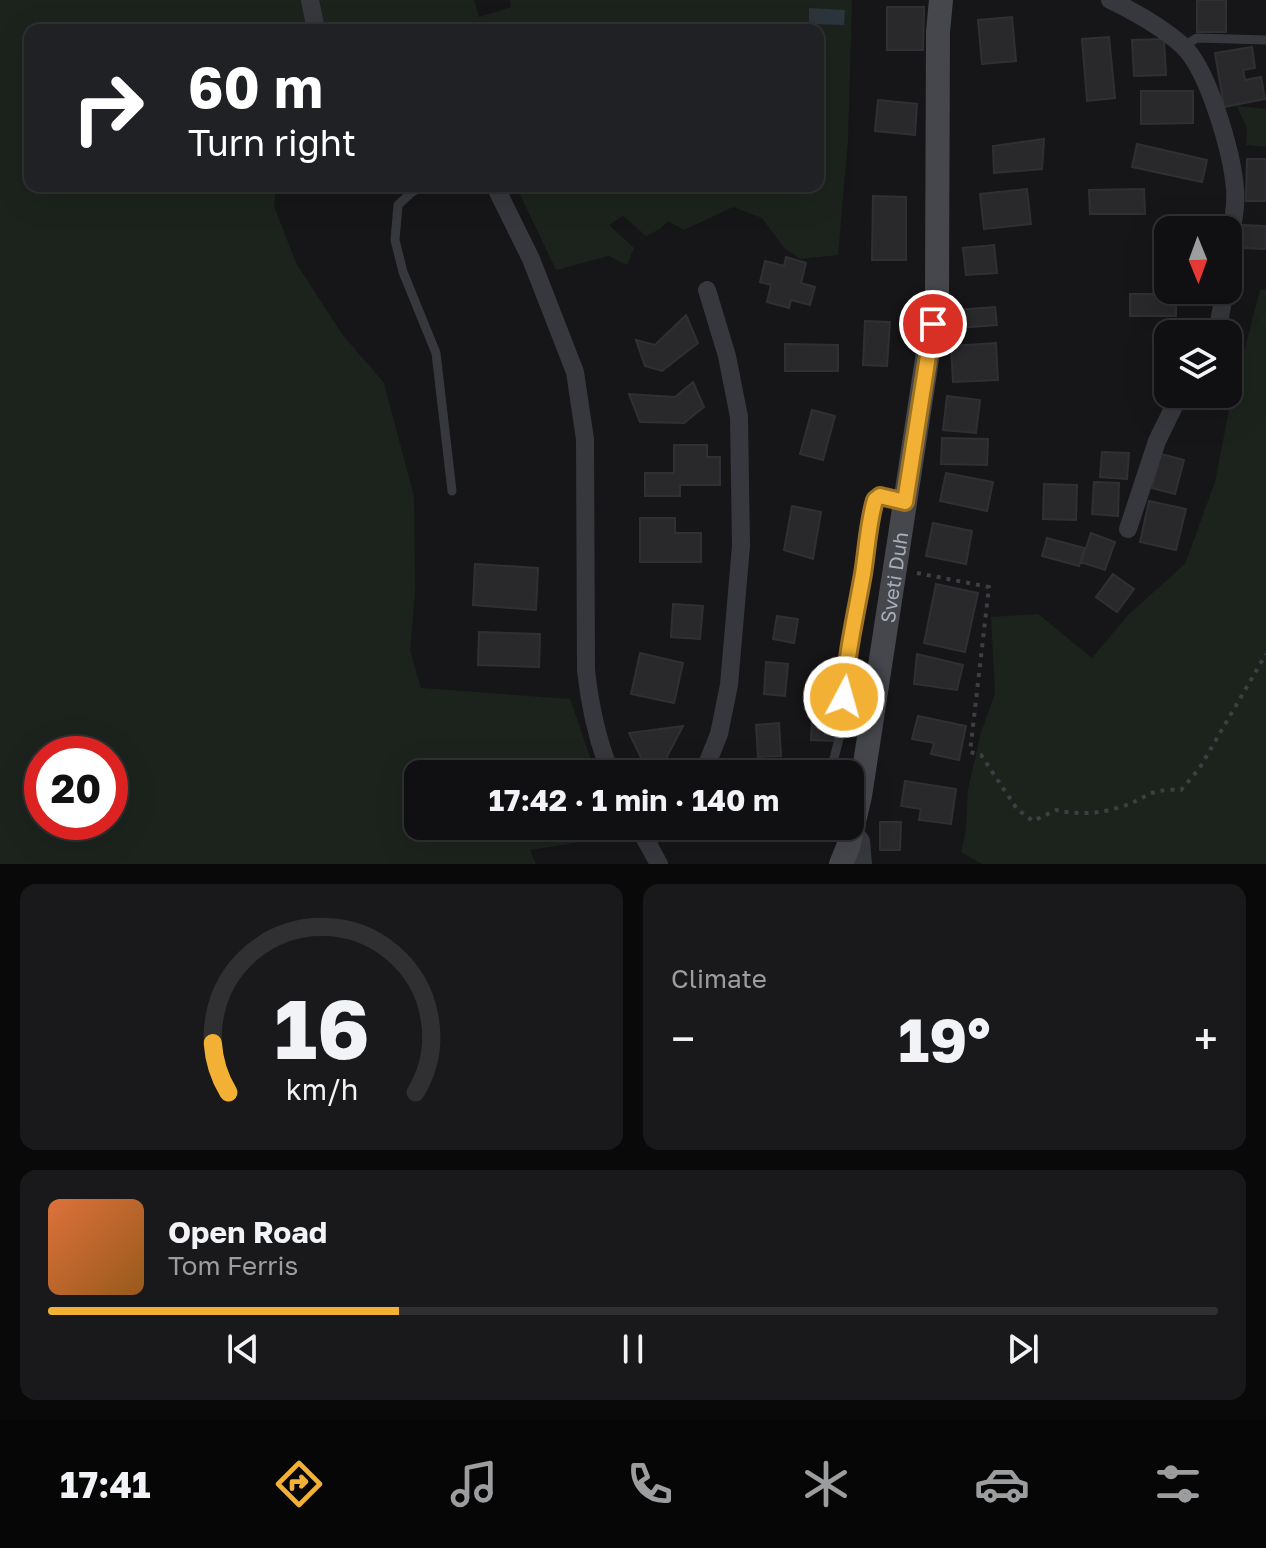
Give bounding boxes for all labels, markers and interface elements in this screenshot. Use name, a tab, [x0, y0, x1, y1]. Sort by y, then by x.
text: 60 m	[188, 53, 323, 120]
icon: right	[56, 56, 160, 160]
text: Turn right	[188, 121, 356, 164]
north arrow	[1154, 216, 1242, 304]
map controls	[1154, 216, 1242, 408]
pin	[899, 290, 967, 358]
icon: arrive	[911, 302, 955, 346]
button: layers	[1154, 320, 1242, 408]
street label: Sveti Duh	[875, 530, 912, 625]
position arrow	[802, 655, 886, 739]
speed limit sign: 20	[24, 736, 128, 840]
text: 17:42 · 1 min · 140 m	[489, 782, 779, 818]
text: Climate	[671, 963, 767, 994]
text: 16	[274, 977, 369, 1077]
text: 19°	[898, 1003, 991, 1075]
text: −	[671, 1012, 695, 1065]
text: +	[1194, 1012, 1218, 1065]
text: km/h	[285, 1072, 358, 1106]
text: Open Road	[168, 1214, 327, 1250]
text: Tom Ferris	[168, 1250, 298, 1281]
icon: previous	[221, 1327, 265, 1371]
icon: pause	[611, 1327, 655, 1371]
icon: next	[1001, 1327, 1045, 1371]
icon: directions	[271, 1456, 327, 1512]
icon: music	[446, 1456, 502, 1512]
icon: phone	[622, 1456, 678, 1512]
icon: climate	[798, 1456, 854, 1512]
icon: car	[974, 1456, 1030, 1512]
icon: filters	[1150, 1456, 1206, 1512]
text: 17:41	[60, 1463, 151, 1506]

